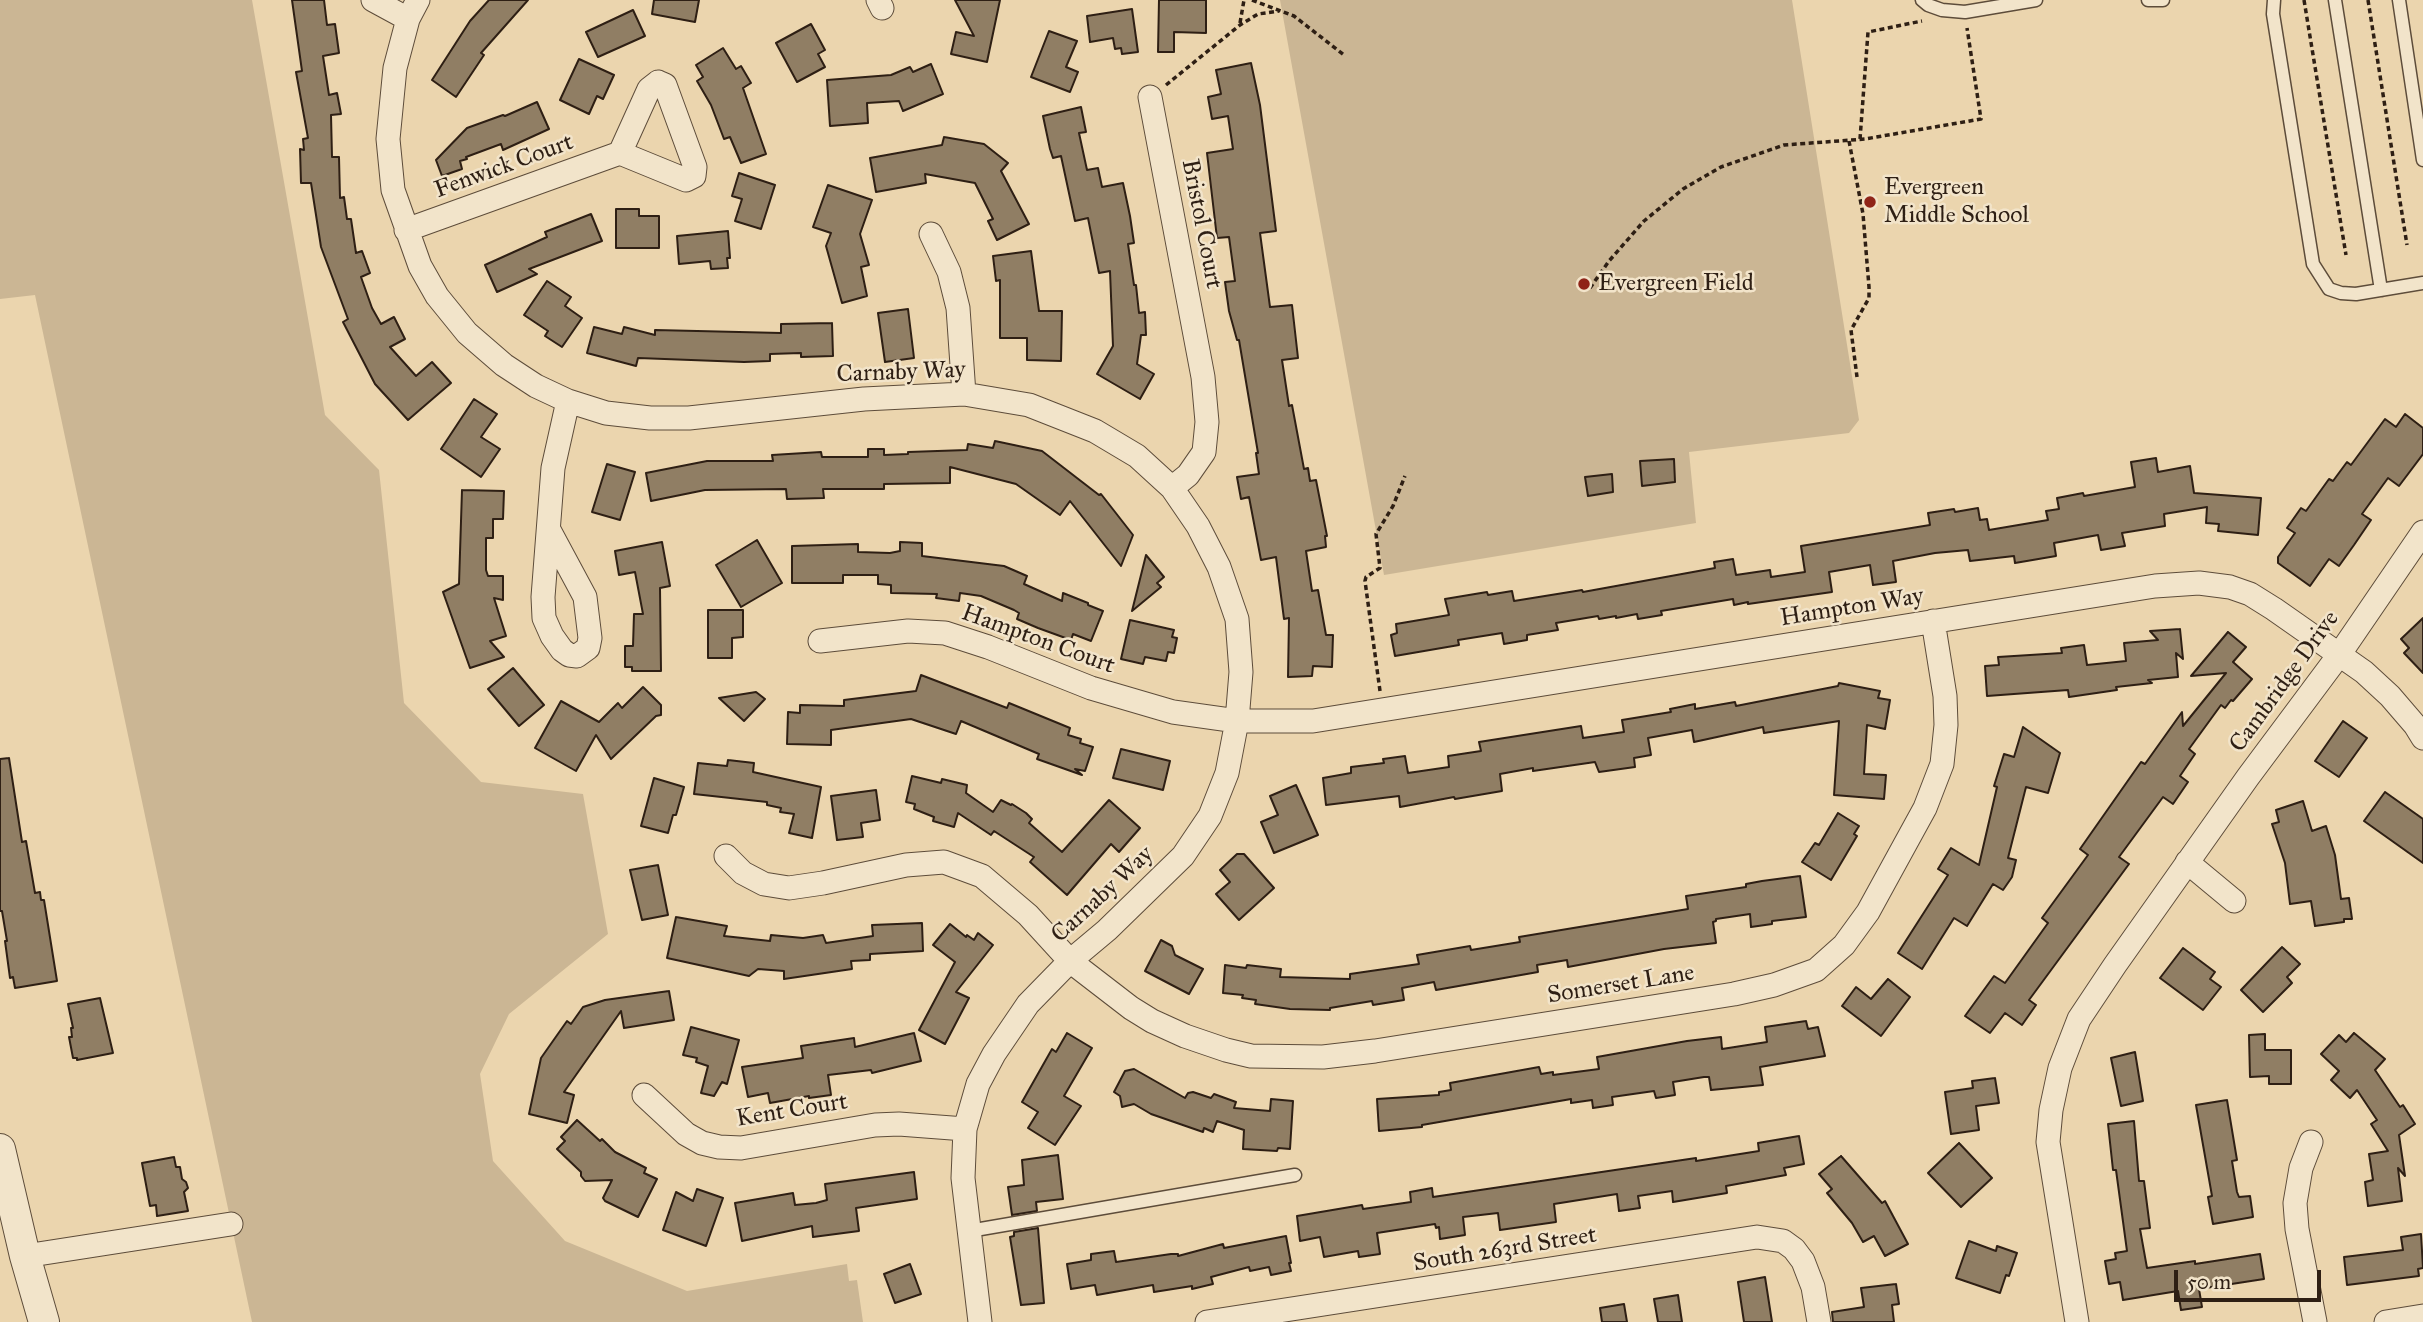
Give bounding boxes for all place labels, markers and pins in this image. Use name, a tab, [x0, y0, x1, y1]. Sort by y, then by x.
place label: Evergreen Middle School	[1884, 174, 2029, 230]
marker: Evergreen Middle School	[1862, 194, 1878, 210]
place label: Evergreen Field	[1598, 270, 1754, 298]
marker: Evergreen Field	[1576, 276, 1592, 292]

